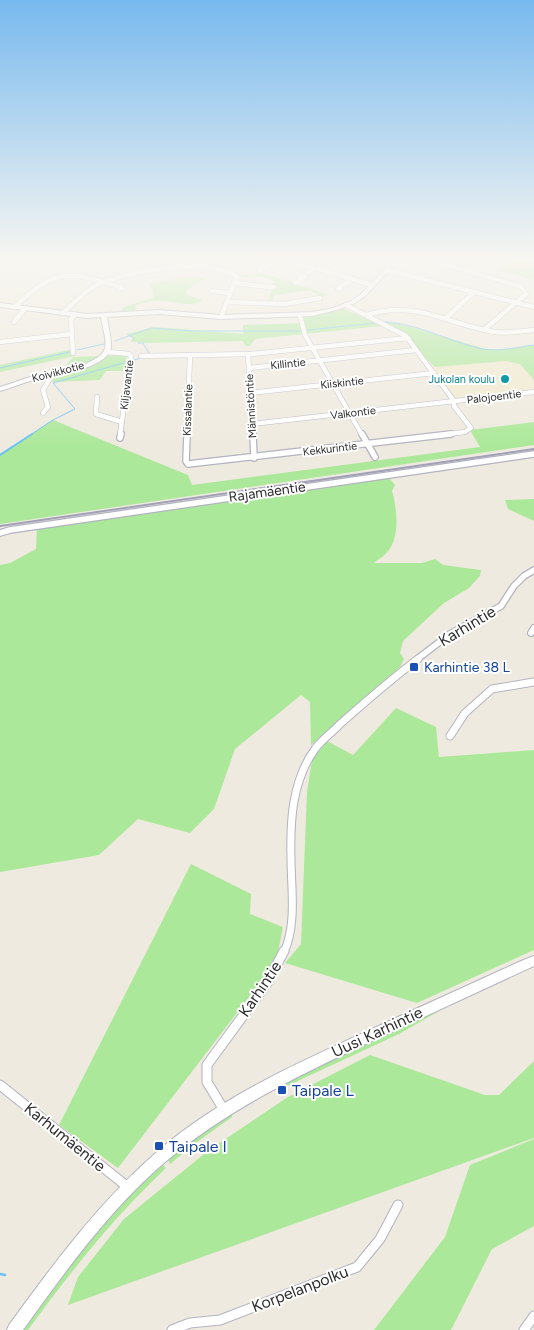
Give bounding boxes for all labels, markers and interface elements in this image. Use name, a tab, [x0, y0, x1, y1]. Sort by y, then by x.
street label: Killintie	[270, 356, 306, 372]
street label: Koivikkotie	[30, 359, 86, 385]
street label: Kiljavantie	[117, 359, 137, 411]
place label: Jukolan koulu	[428, 373, 495, 386]
marker: Jukolan koulu	[499, 373, 511, 385]
street label: Männistöntie	[243, 374, 259, 438]
street label: Kiiskintie	[320, 374, 364, 392]
street label: Kissalantie	[181, 384, 195, 436]
street label: Palojoentie	[466, 387, 522, 407]
street label: Valkontie	[330, 404, 376, 422]
street label: Kekkurintie	[302, 439, 358, 459]
street label: Rajamäentie	[227, 478, 307, 506]
street label: Karhintie	[435, 601, 499, 650]
place label: Karhintie 38 L	[424, 659, 510, 676]
marker: Karhintie 38 L	[408, 661, 420, 673]
street label: Karhintie	[234, 957, 286, 1021]
street label: Uusi Karhintie	[328, 1002, 426, 1061]
place label: Taipale L	[292, 1081, 355, 1100]
marker: Taipale L	[276, 1084, 288, 1096]
street label: Karhumäentie	[21, 1098, 110, 1176]
place label: Taipale I	[169, 1137, 227, 1156]
marker: Taipale I	[153, 1140, 165, 1152]
street label: Korpelanpolku	[249, 1262, 351, 1316]

